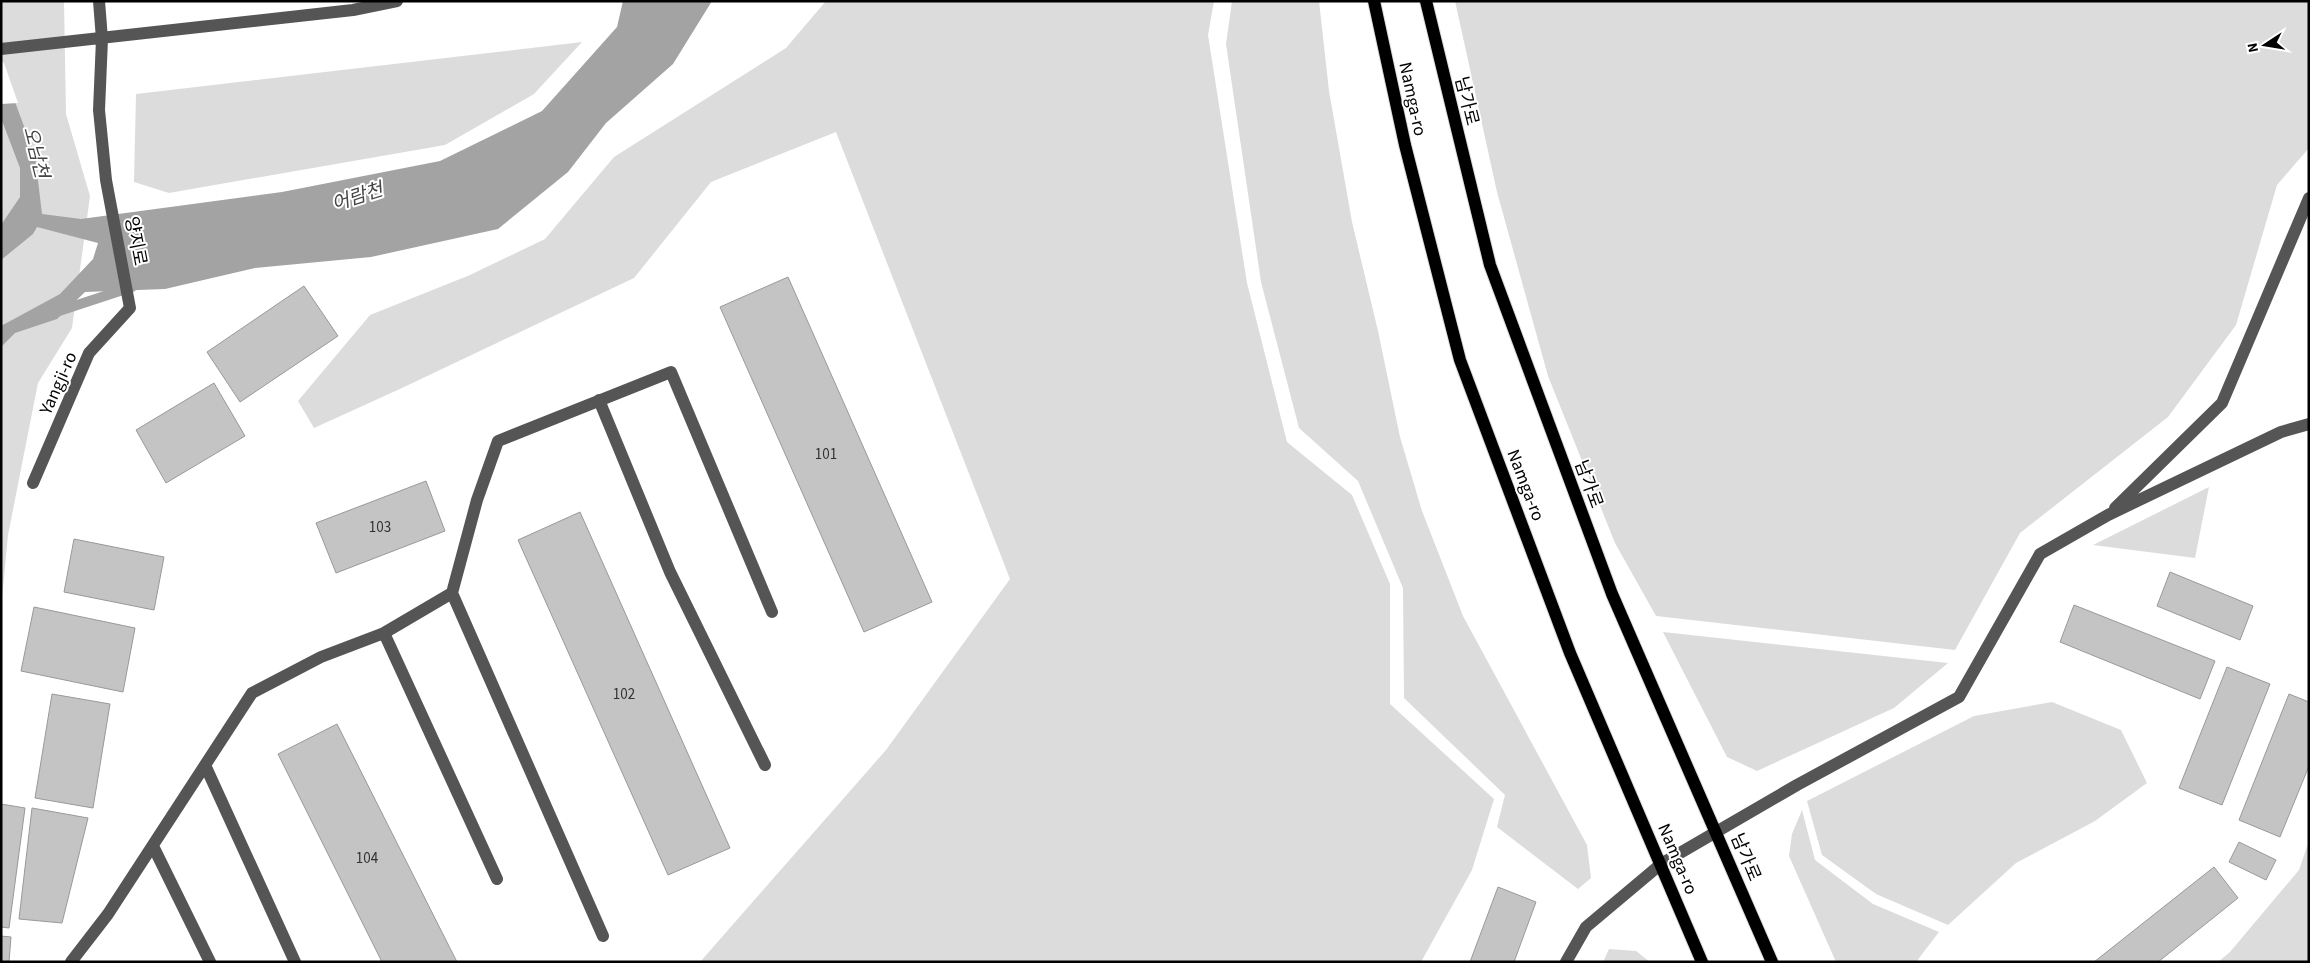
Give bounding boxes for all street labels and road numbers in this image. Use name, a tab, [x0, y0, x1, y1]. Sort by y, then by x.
street label: Namga-ro	[1392, 60, 1433, 138]
street label: 남가로	[1448, 74, 1485, 128]
street label: 양지로	[118, 214, 153, 268]
street label: Yangji-ro	[33, 348, 83, 419]
street label: Namga-ro	[1500, 446, 1551, 525]
street label: 남가로	[1568, 457, 1609, 512]
street label: Namga-ro	[1651, 820, 1704, 899]
street label: 남가로	[1724, 829, 1767, 885]

